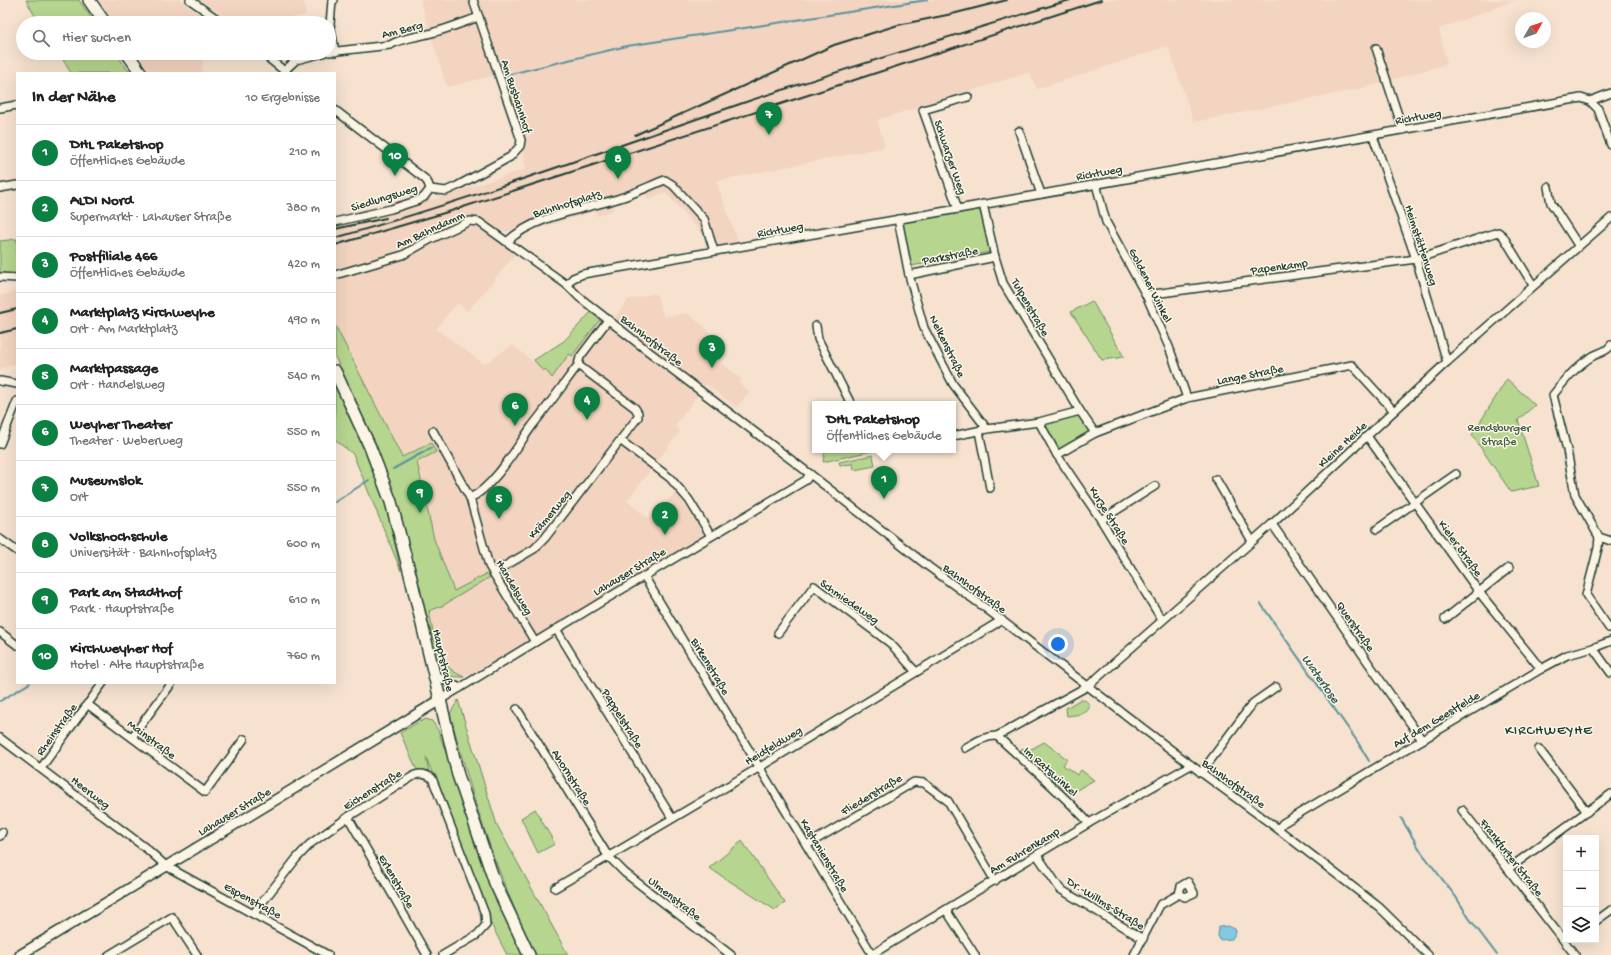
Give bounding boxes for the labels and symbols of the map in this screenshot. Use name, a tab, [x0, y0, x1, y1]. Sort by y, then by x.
north arrow	[1515, 12, 1551, 48]
street label: Am Berg	[380, 19, 425, 43]
street label: Am Busbahnhof	[497, 58, 534, 136]
pin: 7	[756, 102, 782, 135]
street label: Richtweg	[1394, 107, 1443, 129]
street label: Schwarzer Weg	[930, 118, 968, 197]
pin: 10	[382, 143, 408, 176]
pin: 8	[605, 146, 631, 179]
street label: Richtweg	[1075, 163, 1124, 185]
street label: Siedlungsweg	[350, 182, 420, 216]
street label: Bahnhofsplatz	[531, 188, 604, 222]
street label: Heimstättenweg	[1400, 203, 1440, 288]
street label: Am Bahndamm	[394, 209, 468, 253]
street label: Richtweg	[756, 220, 805, 242]
street label: Parkstraße	[920, 245, 980, 269]
street label: Goldener Winkel	[1125, 246, 1174, 326]
street label: Papenkamp	[1249, 257, 1309, 279]
street label: Tulpenstraße	[1007, 276, 1052, 340]
street label: Bahnhofstraße	[616, 312, 685, 371]
street label: Nelkenstraße	[925, 313, 968, 381]
pin: 3	[699, 335, 725, 368]
street label: Lange Straße	[1216, 363, 1286, 389]
pin: 4	[574, 387, 600, 420]
pin: 6	[502, 393, 528, 426]
street label: Kleine Heide	[1316, 419, 1371, 472]
park label: Rendsburger Straße	[1467, 422, 1532, 450]
pin: 1	[871, 466, 897, 499]
pin: 9	[407, 480, 433, 513]
street label: Kurze Straße	[1085, 484, 1132, 548]
pin: 5	[486, 486, 512, 519]
street label: Krämerweg	[526, 488, 575, 542]
pin: 2	[652, 502, 678, 535]
street label: Kieler Straße	[1434, 518, 1485, 581]
street label: Lahauser Straße	[591, 545, 670, 600]
street label: Handelsweg	[492, 558, 535, 618]
street label: Bahnhofstraße	[939, 561, 1009, 618]
street label: Schmiedeweg	[817, 577, 881, 628]
street label: Querstraße	[1332, 599, 1377, 656]
street label: Hauptstraße	[428, 628, 456, 694]
your location	[1048, 634, 1068, 654]
street label: Birkenstraße	[686, 635, 732, 699]
water label: Waterlose	[1298, 652, 1343, 708]
street label: Pappelstraße	[597, 686, 646, 752]
street label: Auf dem Geestfelde	[1391, 689, 1484, 752]
street label: Rheinstraße	[34, 701, 82, 759]
street label: Mainstraße	[124, 718, 178, 764]
district label: KIRCHWEYHE	[1505, 723, 1593, 740]
street label: Heidfeldweg	[743, 724, 805, 769]
street label: Im Ratswinkel	[1020, 744, 1080, 801]
street label: Ahornstraße	[548, 747, 593, 809]
street label: Bahnhofstraße	[1198, 756, 1268, 813]
street label: Eichenstraße	[341, 767, 406, 814]
street label: Fliederstraße	[838, 772, 906, 820]
street label: Heerweg	[67, 774, 112, 813]
street label: Lahauser Straße	[196, 785, 275, 840]
street label: Frankfurter Straße	[1475, 816, 1546, 900]
street label: Kastanienstraße	[796, 817, 851, 896]
street label: Am Fuhrenkamp	[987, 825, 1063, 878]
street label: Erlenstraße	[374, 853, 417, 912]
street label: Ulmenstraße	[644, 874, 704, 925]
street label: Dr.-Willms-Straße	[1063, 875, 1147, 935]
street label: Espenstraße	[221, 880, 284, 924]

